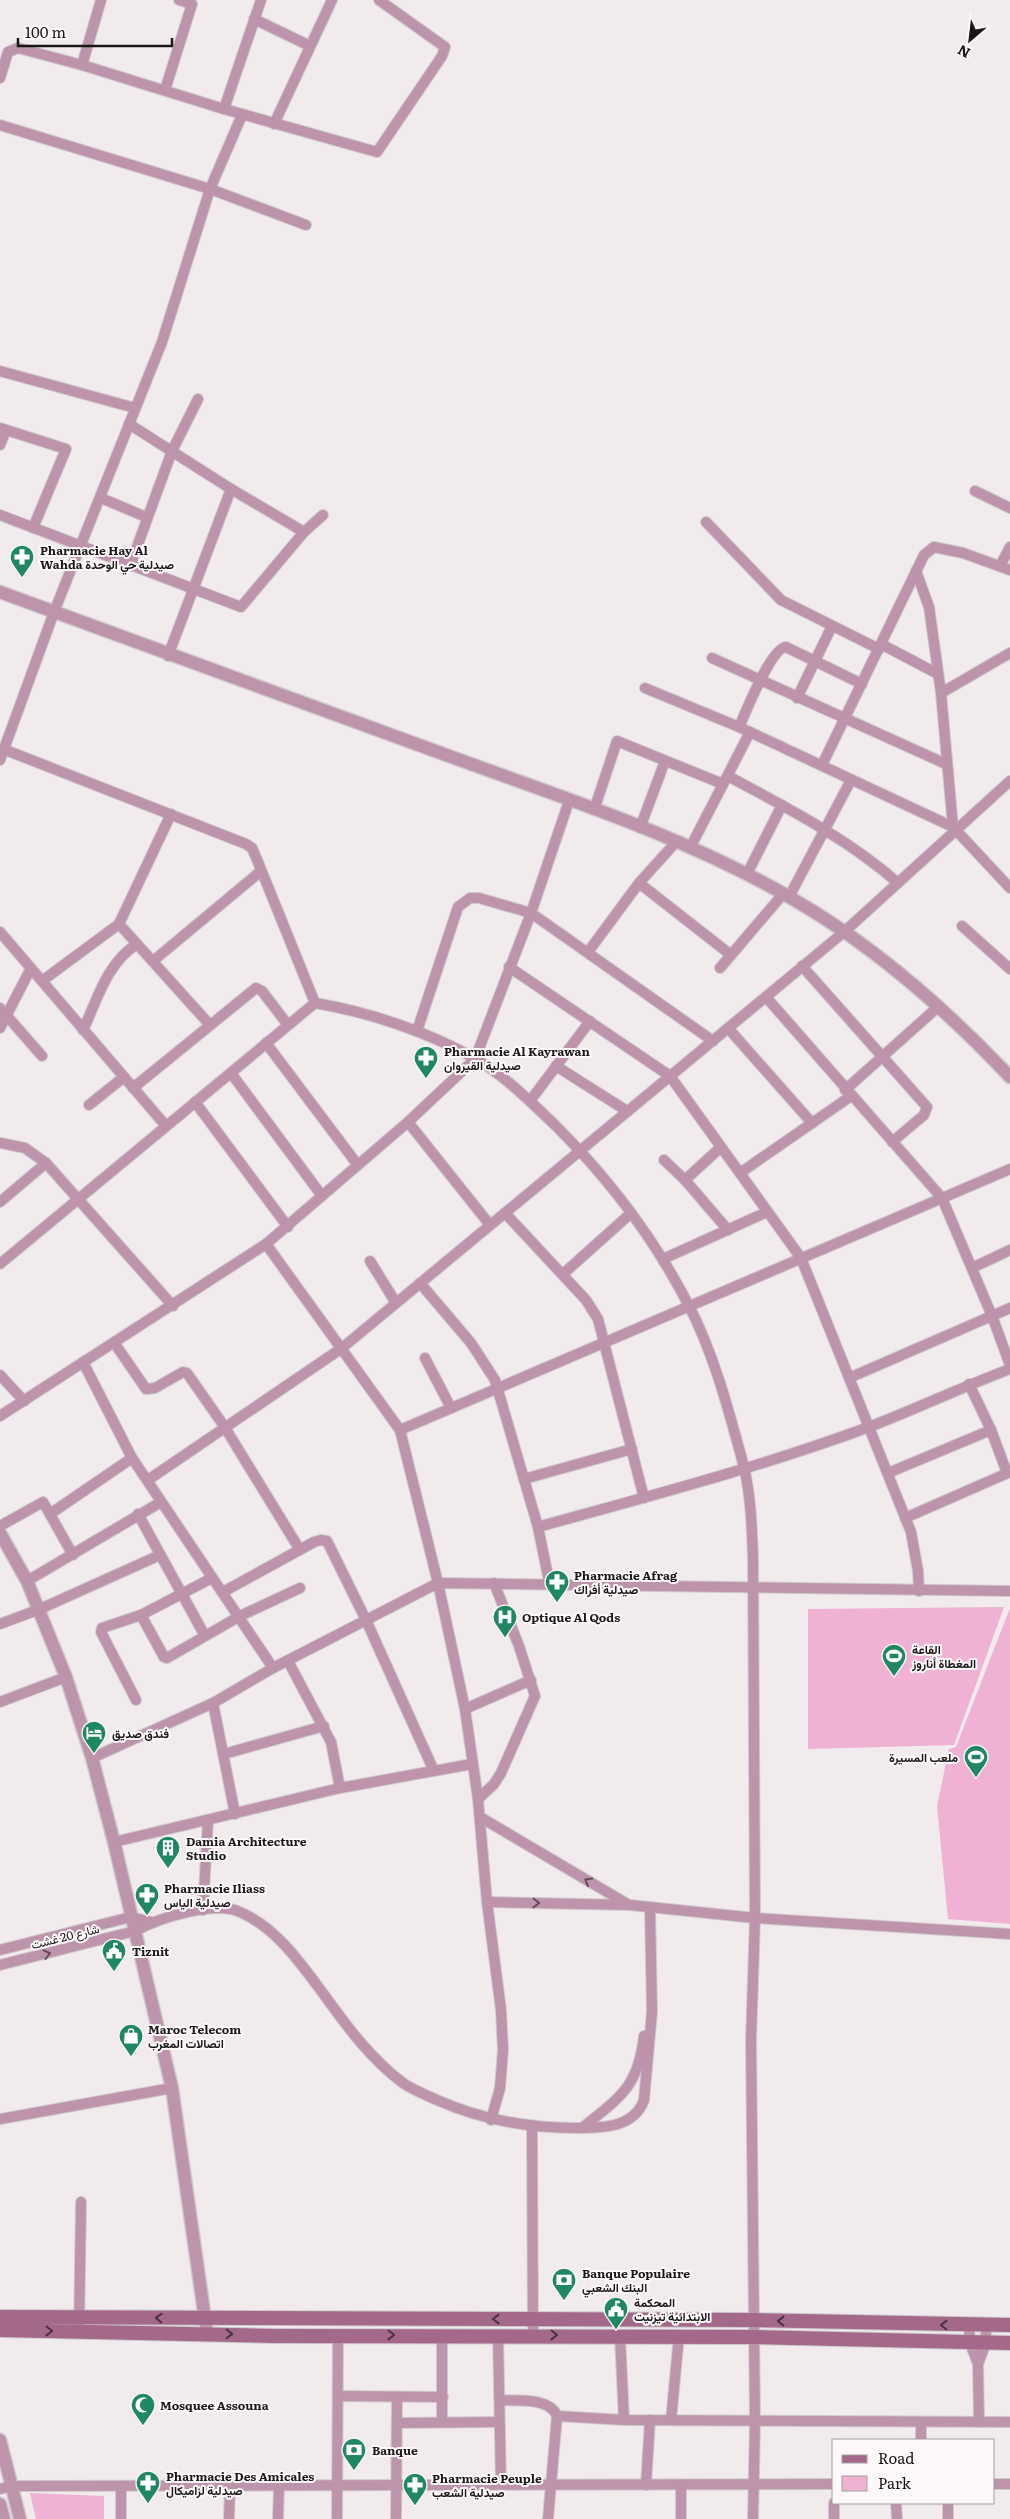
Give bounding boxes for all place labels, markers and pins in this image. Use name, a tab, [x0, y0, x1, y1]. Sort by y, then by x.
place label: Pharmacie Hay Al Wahda صيدلية حي الوحدة	[40, 541, 174, 575]
pharmacy icon: Pharmacie Hay Al Wahda صيدلية حي الوحدة	[9, 544, 35, 578]
place label: Pharmacie Al Kayrawan صيدلية القيروان	[444, 1042, 590, 1074]
pharmacy icon: Pharmacie Al Kayrawan صيدلية القيروان	[413, 1045, 439, 1079]
place label: Pharmacie Afrag صيدلية أفراك	[574, 1566, 678, 1598]
pharmacy icon: Pharmacie Afrag صيدلية أفراك	[544, 1569, 570, 1603]
hospital icon: Optique Al Qods	[492, 1604, 518, 1638]
place label: Optique Al Qods	[522, 1608, 620, 1626]
place label: القاعة المغطاة أناروز	[911, 1640, 976, 1672]
sports icon: القاعة المغطاة أناروز	[881, 1643, 907, 1677]
hotel icon: فندق صديق	[81, 1720, 107, 1754]
place label: فندق صديق	[112, 1724, 169, 1742]
sports icon: ملعب المسيرة	[963, 1744, 989, 1778]
place label: ملعب المسيرة	[889, 1748, 958, 1766]
place label: Damia Architecture Studio	[186, 1832, 307, 1864]
building icon: Damia Architecture Studio	[155, 1835, 181, 1869]
place label: Pharmacie Iliass صيدلية الياس	[164, 1879, 265, 1911]
pharmacy icon: Pharmacie Iliass صيدلية الياس	[134, 1882, 160, 1916]
public building icon: Tiznit	[101, 1938, 127, 1972]
place label: Tiznit	[132, 1942, 170, 1960]
place label: Maroc Telecom اتصالات المغرب	[148, 2020, 241, 2052]
shop icon: Maroc Telecom اتصالات المغرب	[118, 2023, 144, 2057]
place label: Banque Populaire البنك الشعبي	[582, 2264, 690, 2298]
bank icon: Banque Populaire البنك الشعبي	[551, 2267, 577, 2301]
place label: المحكمة الابتدائية تيزنيت	[634, 2293, 710, 2325]
public building icon: المحكمة الابتدائية تيزنيت	[603, 2296, 629, 2330]
mosque icon: Mosquee Assouna	[130, 2392, 156, 2426]
place label: Mosquee Assouna	[160, 2396, 269, 2414]
bank icon: Banque	[341, 2437, 367, 2471]
place label: Banque	[372, 2441, 418, 2459]
place label: Pharmacie Des Amicales صيدلية لزاميكال	[166, 2467, 314, 2499]
place label: Pharmacie Peuple صيدلية الشعب	[432, 2469, 542, 2501]
pharmacy icon: Pharmacie Des Amicales صيدلية لزاميكال	[135, 2470, 161, 2504]
pharmacy icon: Pharmacie Peuple صيدلية الشعب	[402, 2472, 428, 2506]

